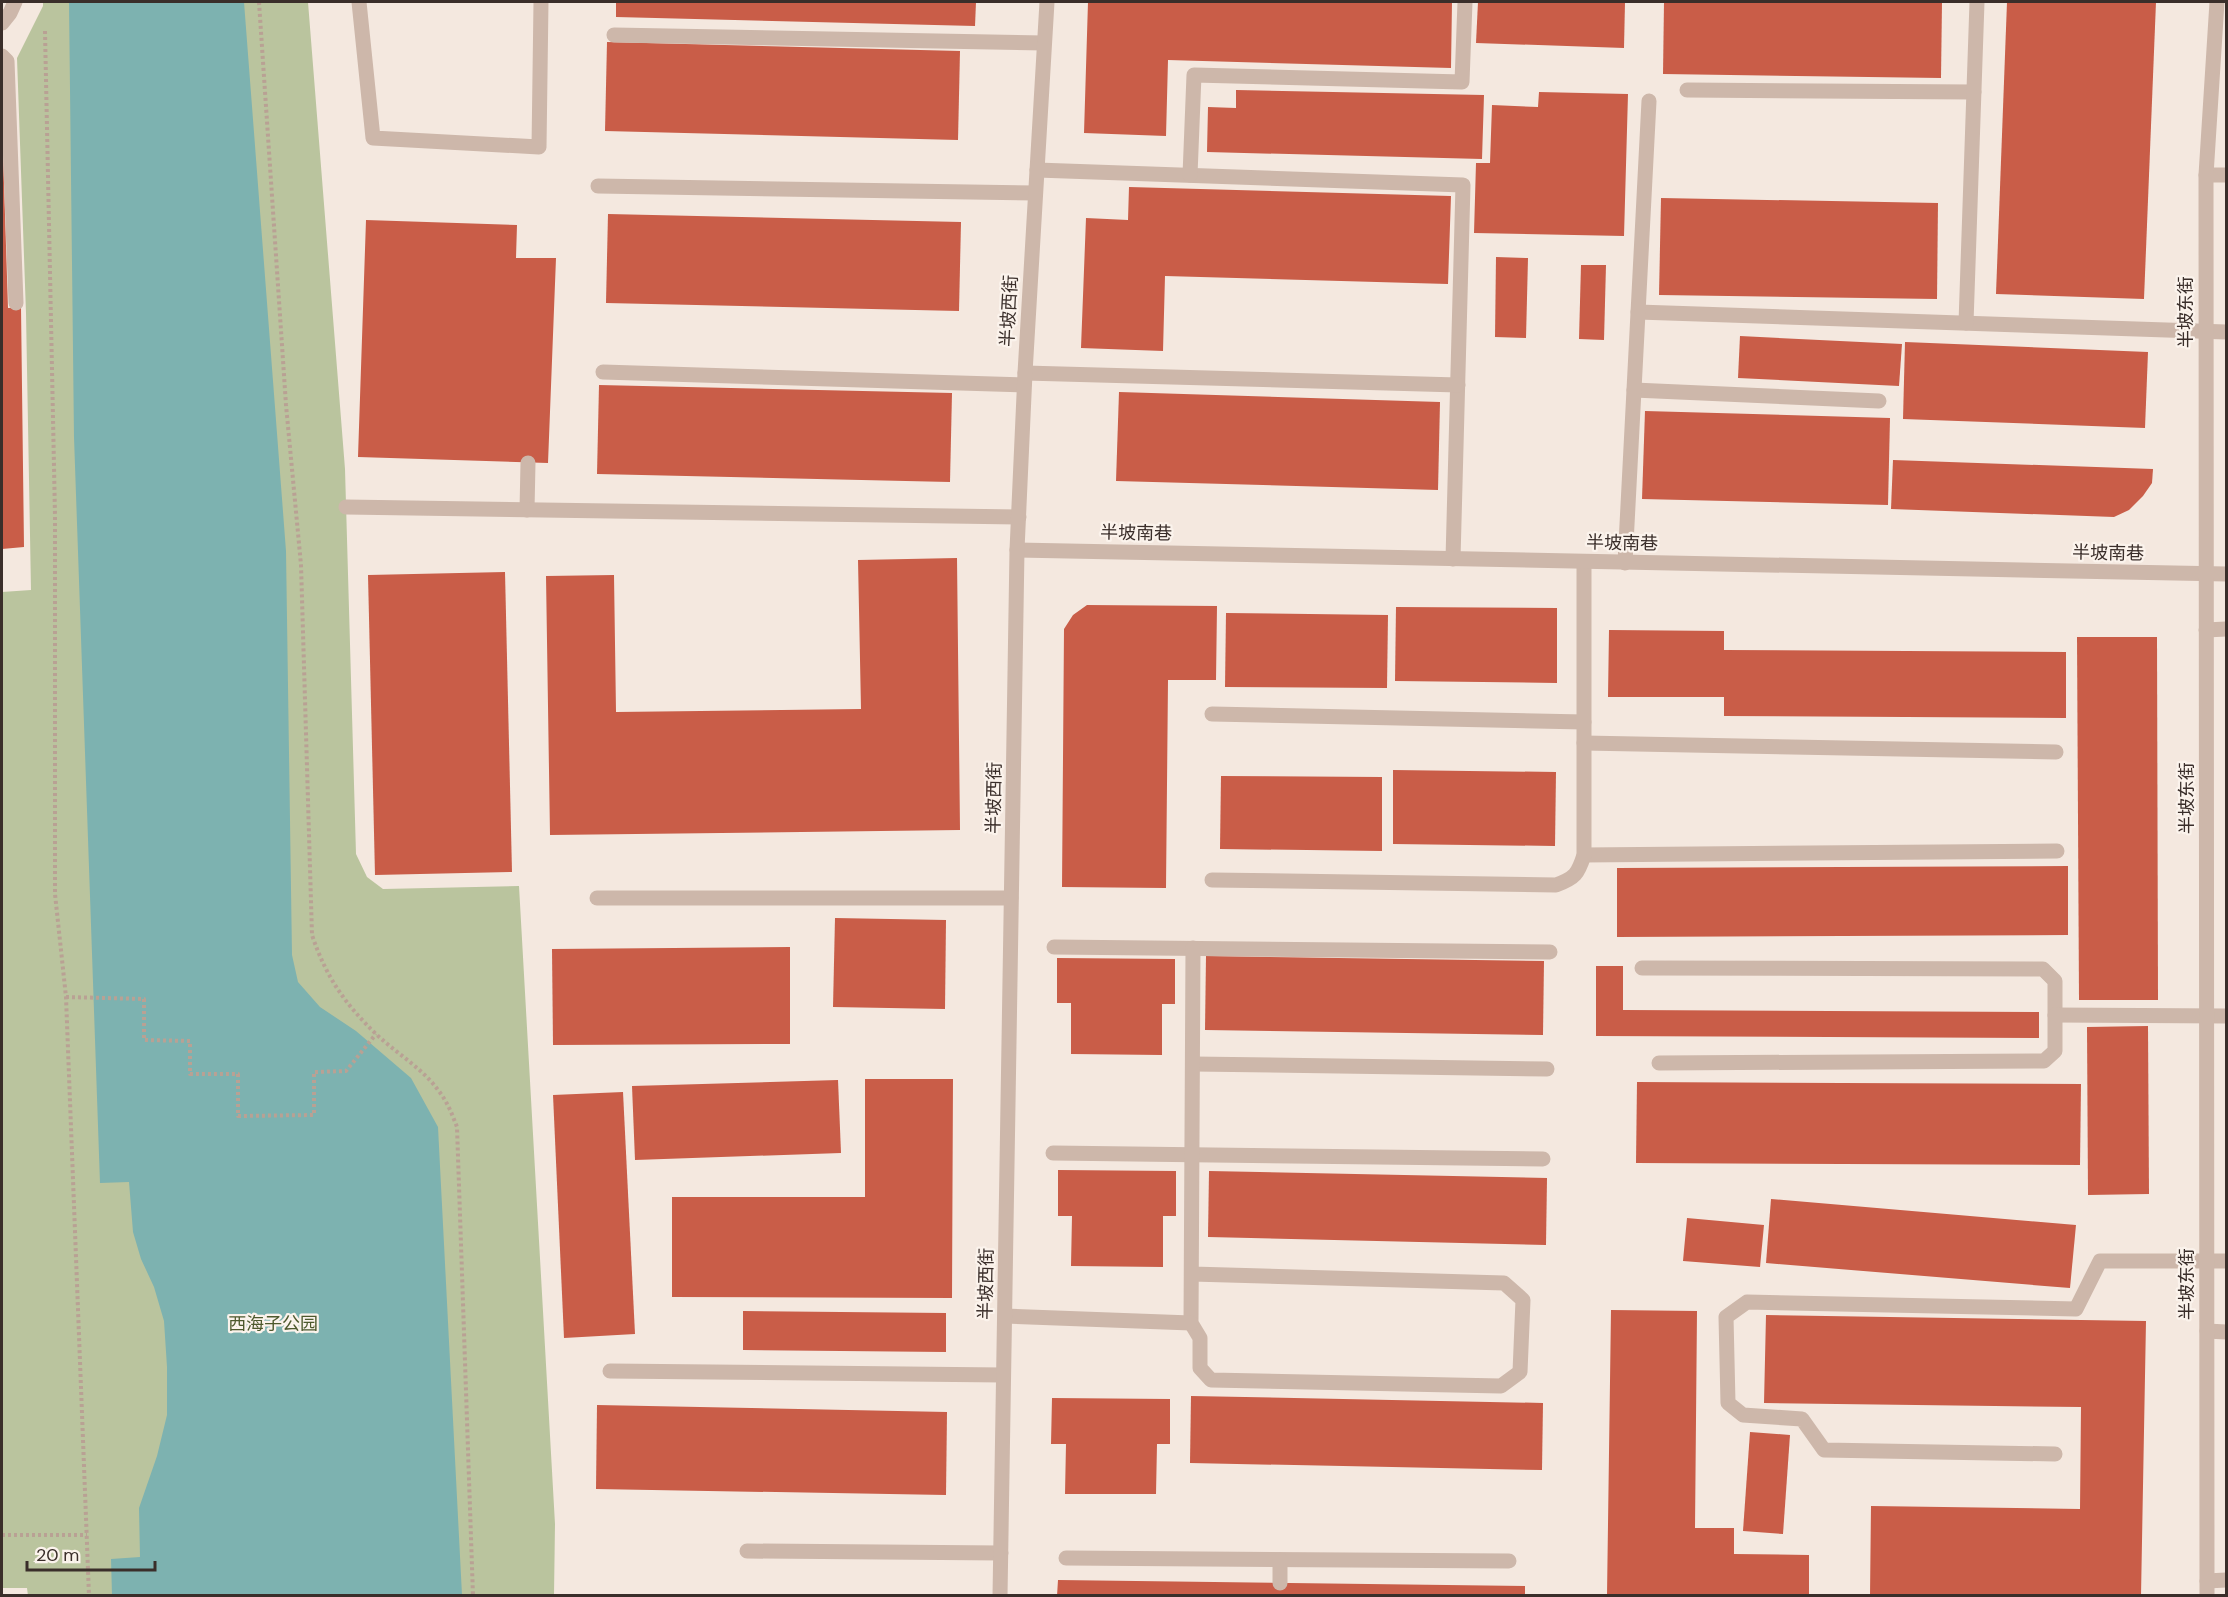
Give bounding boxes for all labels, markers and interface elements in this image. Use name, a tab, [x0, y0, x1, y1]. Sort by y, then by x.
street label: 半坡西街	[995, 274, 1023, 348]
street label: 半坡东街	[2174, 276, 2198, 348]
street label: 半坡南巷	[1100, 520, 1172, 546]
street label: 半坡南巷	[1586, 530, 1658, 556]
street label: 半坡南巷	[2072, 540, 2144, 566]
street label: 半坡西街	[981, 762, 1007, 834]
street label: 半坡东街	[2175, 762, 2199, 834]
street label: 半坡西街	[973, 1248, 999, 1320]
street label: 半坡东街	[2175, 1248, 2199, 1320]
park label: 西海子公园	[228, 1312, 318, 1336]
scale bar	[27, 1534, 154, 1572]
text: 20 m	[36, 1543, 79, 1567]

